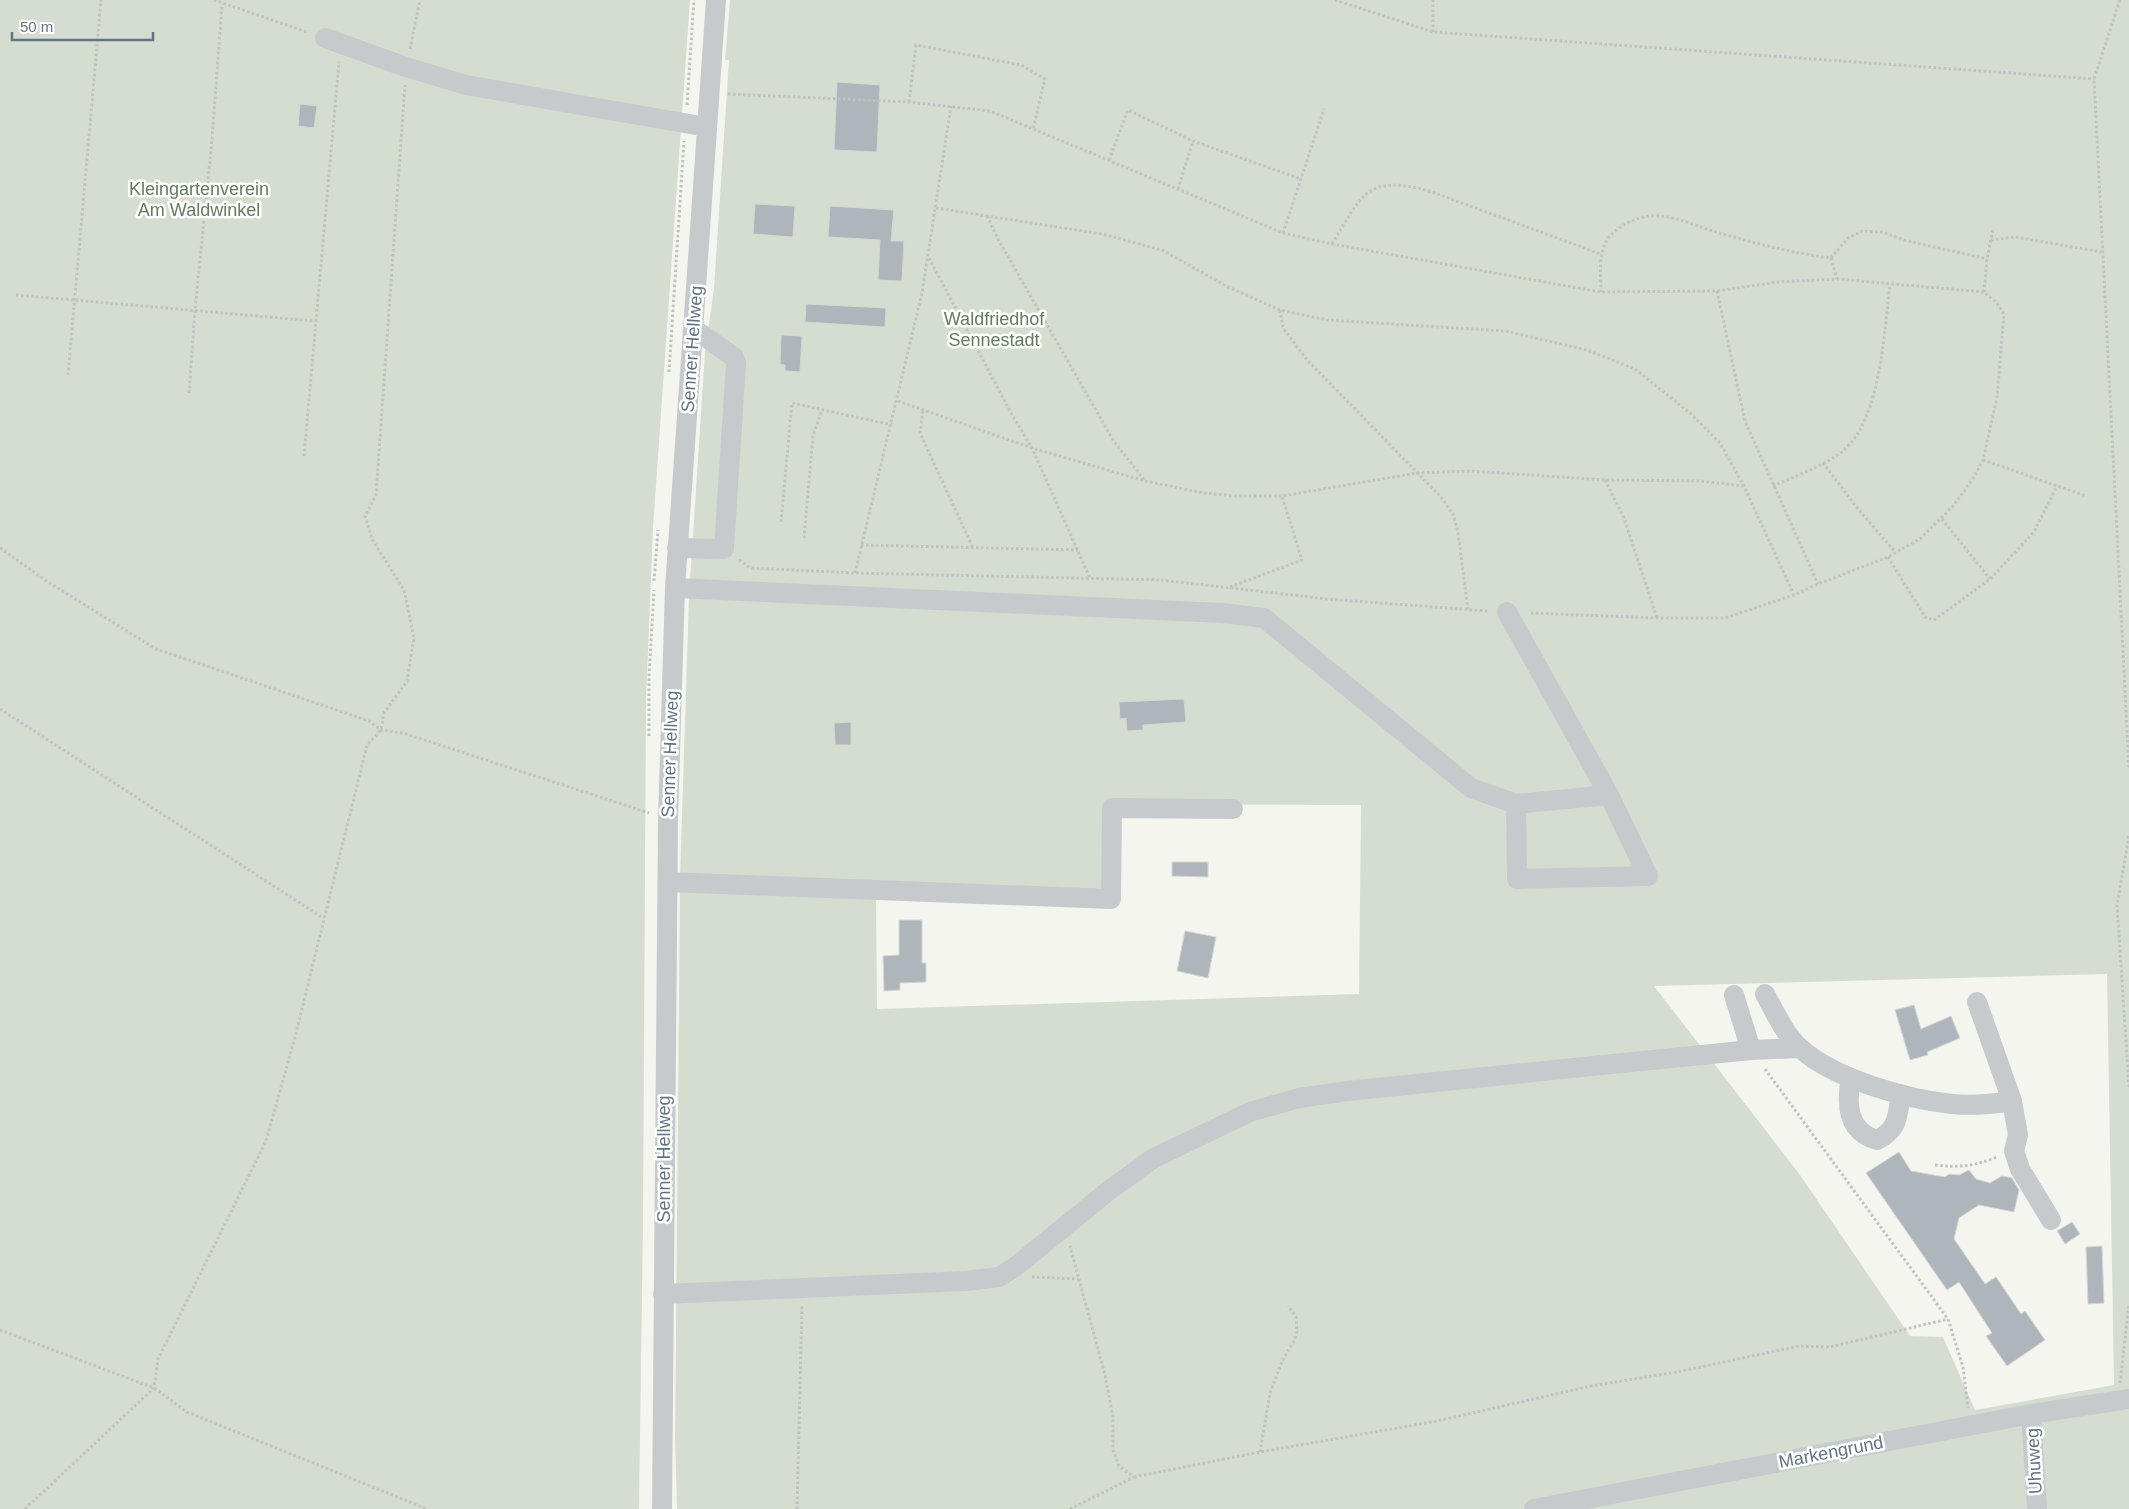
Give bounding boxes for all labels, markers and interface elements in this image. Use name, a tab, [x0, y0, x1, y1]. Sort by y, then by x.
scale bar	[12, 10, 154, 42]
text: 50 m	[20, 18, 53, 35]
park label: Kleingartenverein Am Waldwinkel	[129, 179, 269, 220]
street label: Senner Hellweg	[678, 285, 706, 413]
park label: Waldfriedhof Sennestadt	[944, 309, 1045, 350]
street label: Senner Hellweg	[658, 690, 682, 818]
street label: Senner Hellweg	[654, 1095, 674, 1223]
street label: Uhuweg	[2022, 1427, 2046, 1495]
street label: Markengrund	[1777, 1432, 1885, 1472]

